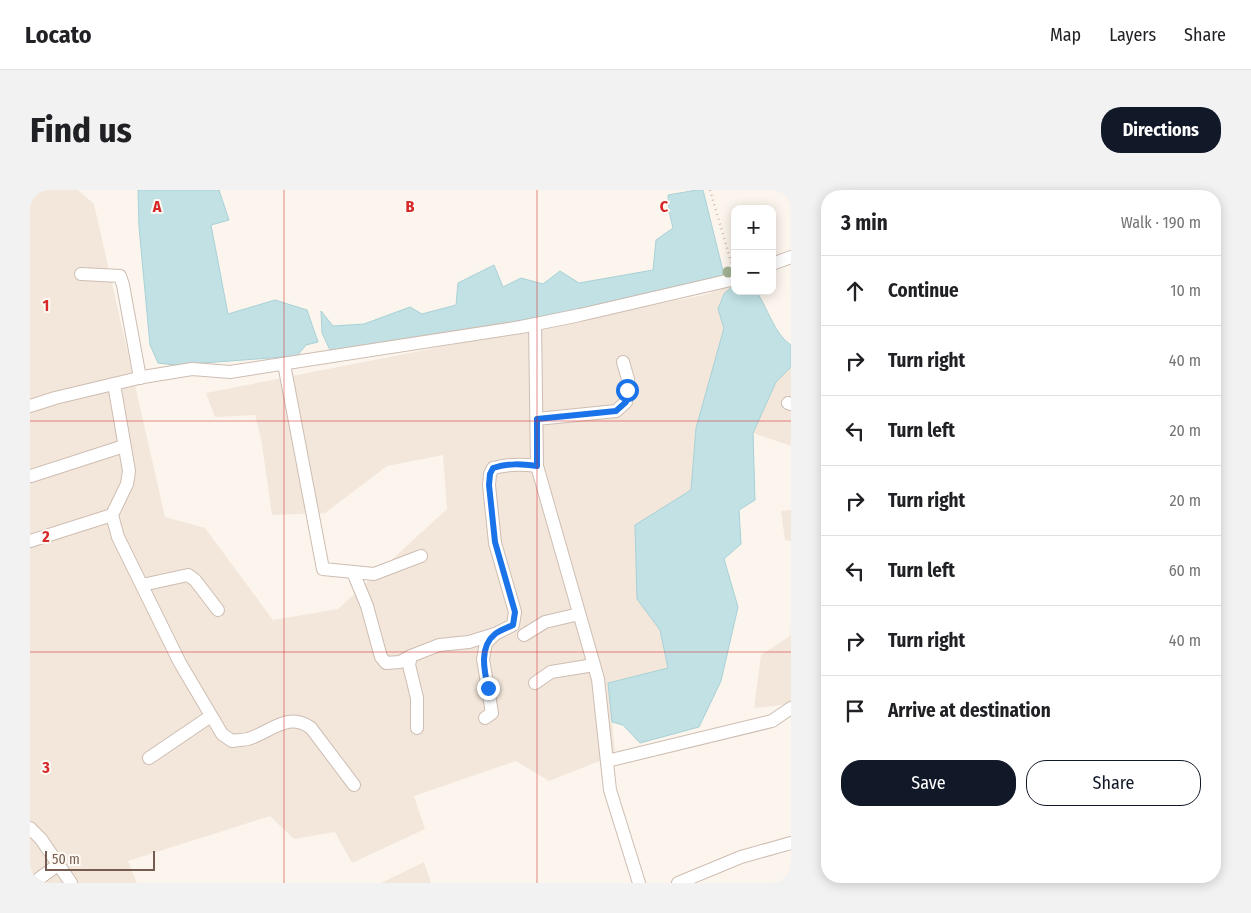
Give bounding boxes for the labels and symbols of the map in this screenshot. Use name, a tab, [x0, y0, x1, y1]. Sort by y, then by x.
text: A	[152, 197, 162, 216]
text: B	[406, 197, 415, 216]
text: C	[660, 197, 669, 216]
text: 1	[43, 296, 49, 315]
route start	[616, 379, 639, 402]
text: 2	[41, 527, 50, 546]
route end	[477, 677, 500, 700]
text: 3	[41, 758, 50, 777]
scale bar	[45, 848, 155, 871]

